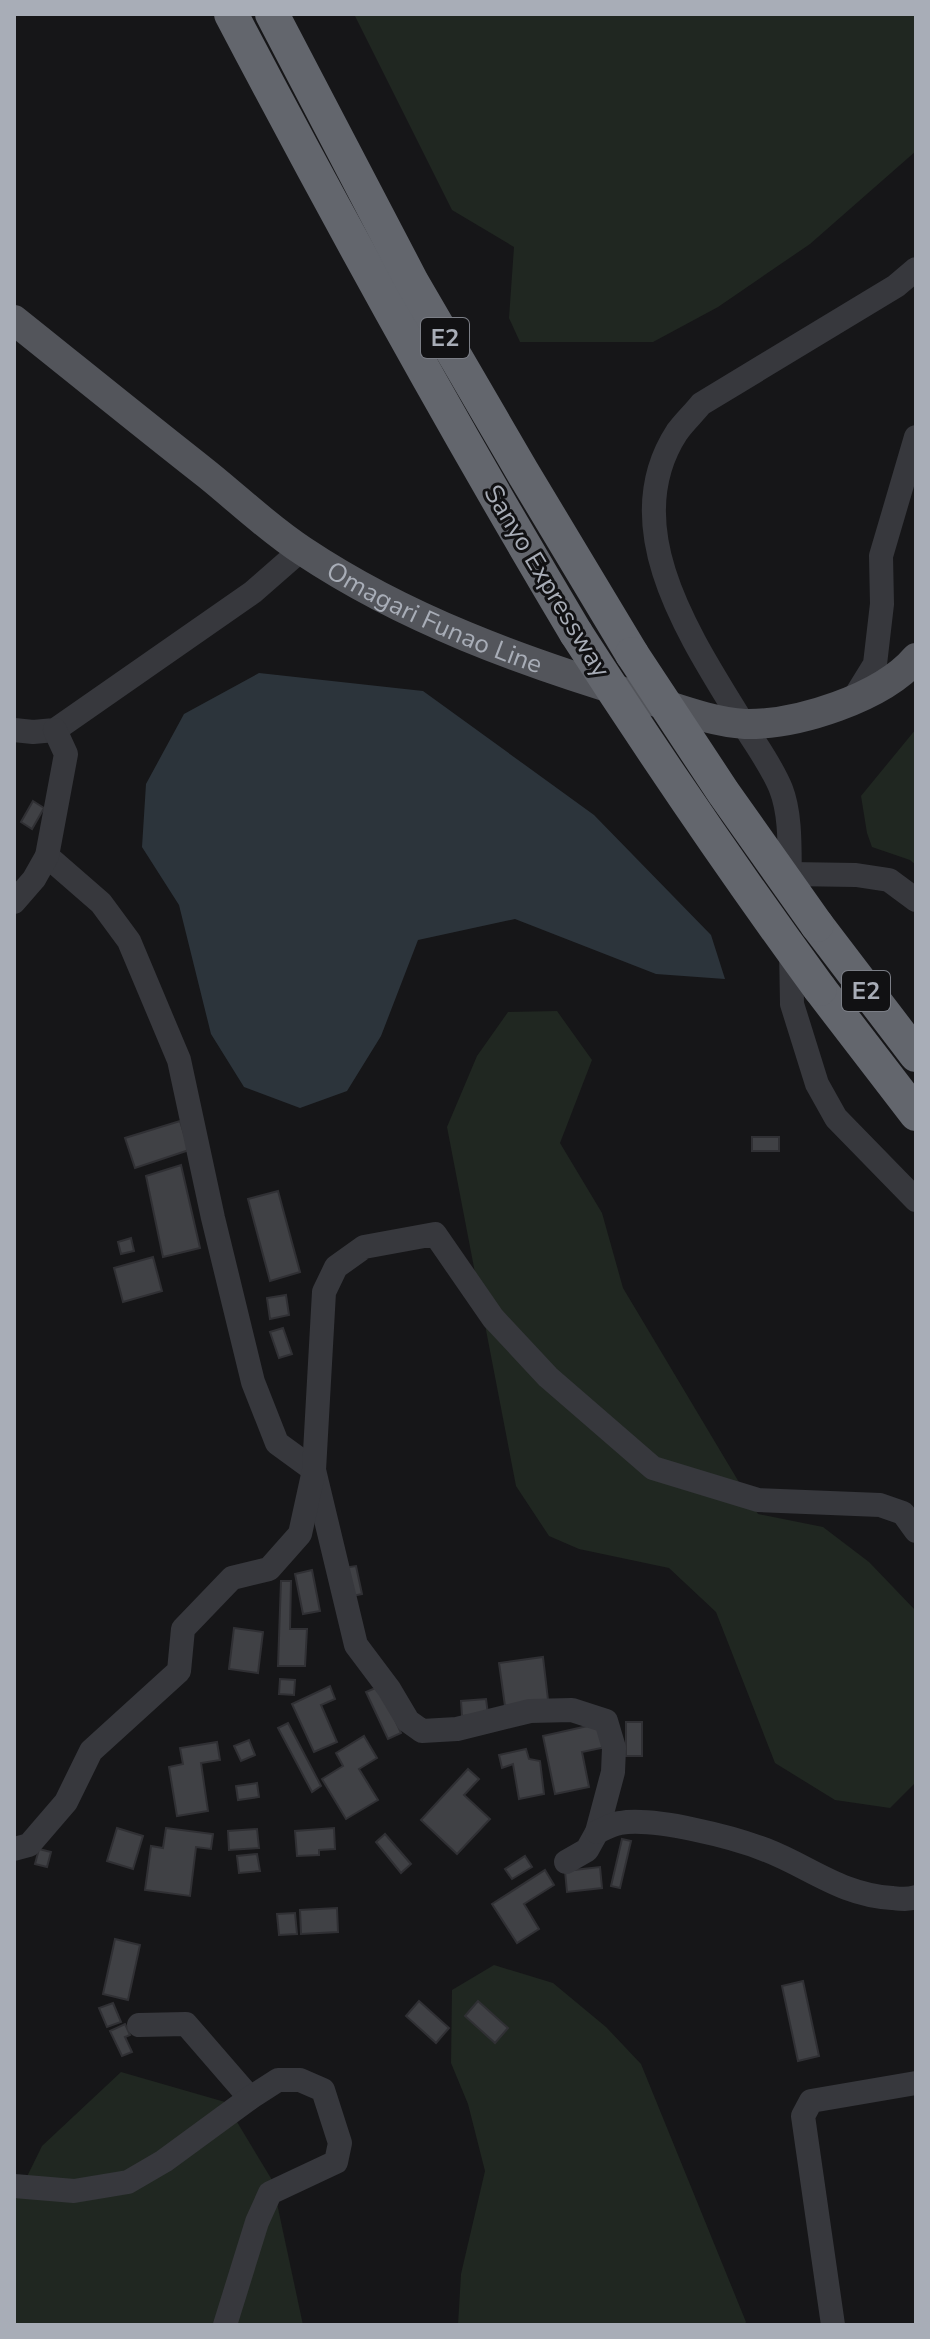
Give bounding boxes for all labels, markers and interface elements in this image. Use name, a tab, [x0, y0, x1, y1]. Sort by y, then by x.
road number: E2	[421, 318, 469, 358]
street label: Sanyo Expressway	[476, 478, 619, 684]
street label: Omagari Funao Line	[320, 553, 547, 682]
road number: E2	[842, 971, 890, 1011]

